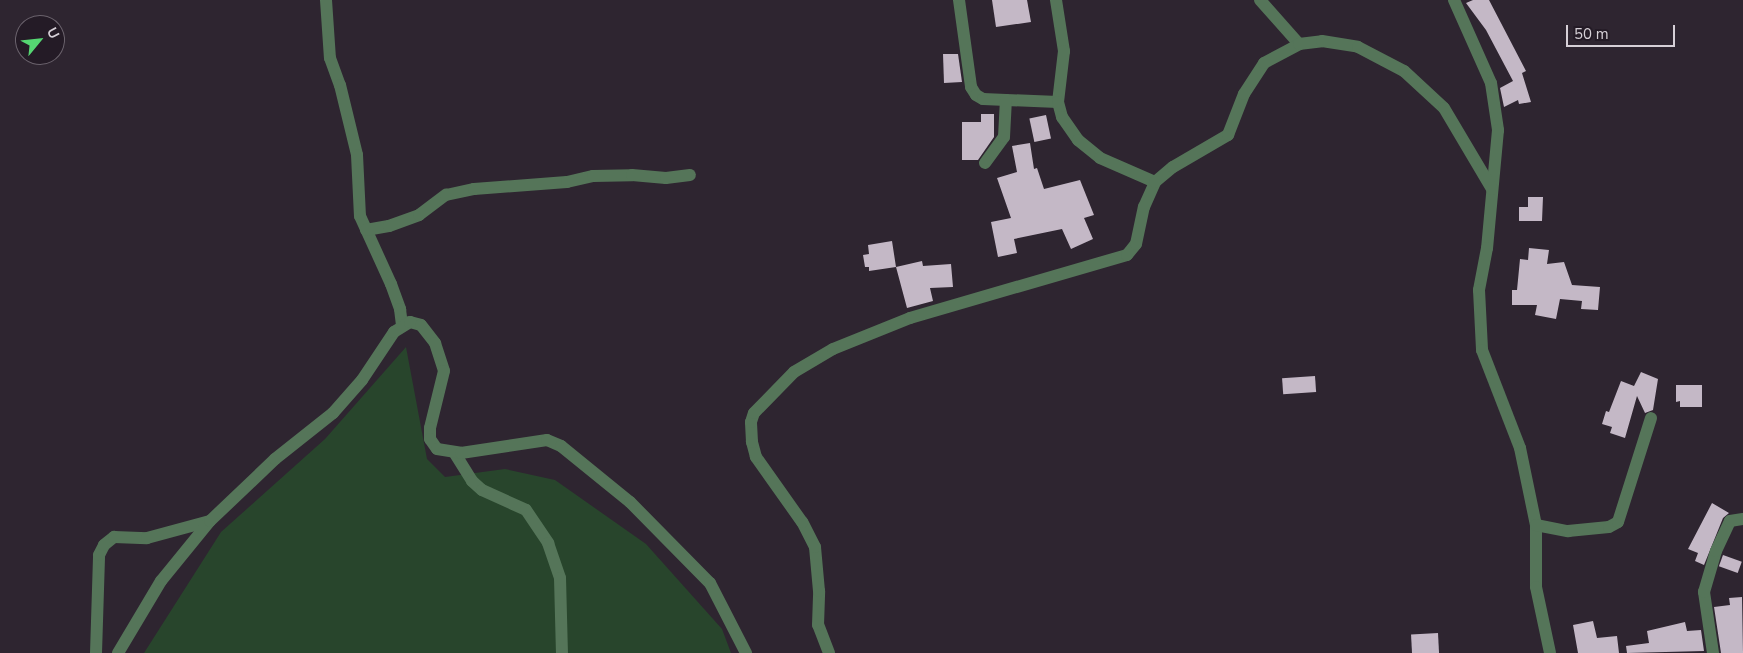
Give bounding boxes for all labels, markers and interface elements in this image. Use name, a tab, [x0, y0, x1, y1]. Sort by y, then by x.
north arrow	[15, 15, 65, 65]
scale bar	[1568, 15, 1677, 47]
text: U	[42, 24, 64, 42]
text: 50 m	[1574, 24, 1609, 44]

